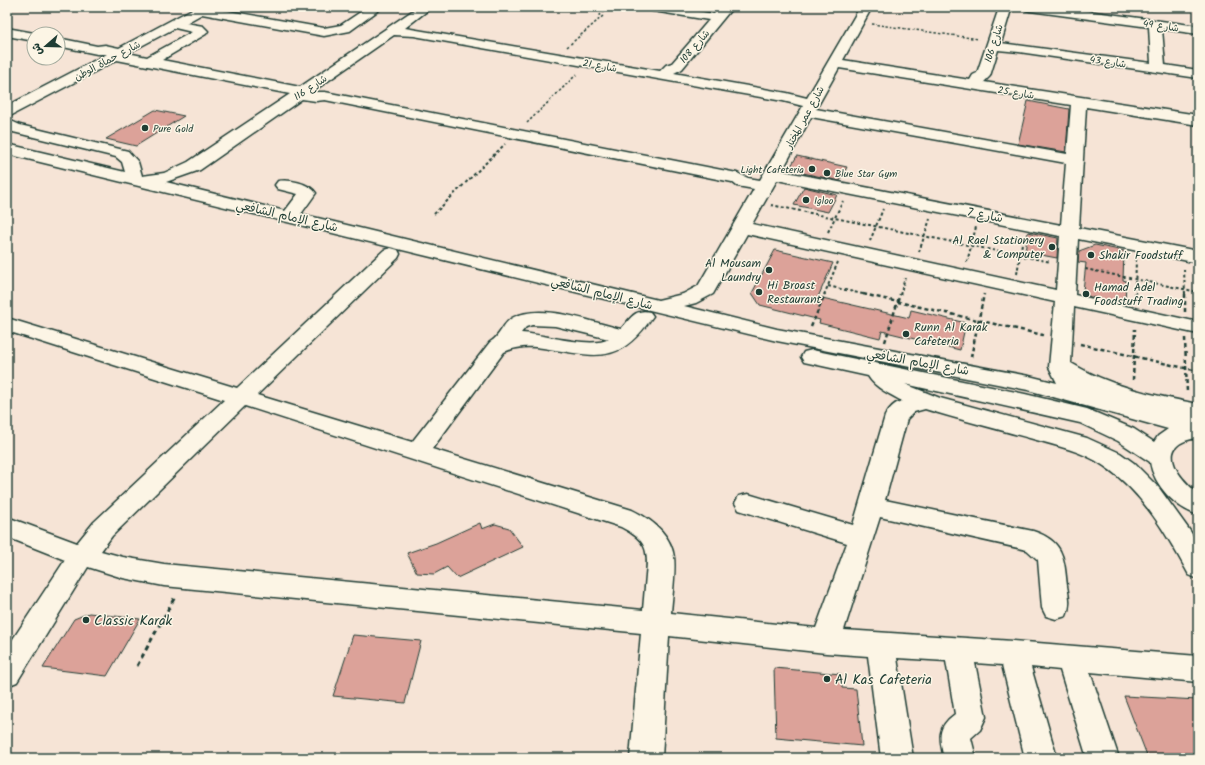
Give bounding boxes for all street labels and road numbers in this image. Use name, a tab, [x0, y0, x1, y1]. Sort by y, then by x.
street label: شارع 49	[1142, 16, 1180, 36]
street label: شارع 106	[980, 22, 1008, 64]
street label: شارع 108	[676, 26, 714, 67]
street label: شارع حماة الوطن	[71, 37, 144, 85]
street label: شارع 43	[1088, 52, 1127, 73]
street label: شارع 21	[581, 55, 619, 77]
street label: شارع 116	[291, 71, 331, 105]
street label: شارع 25	[996, 82, 1036, 104]
street label: شارع عمر المختار	[781, 83, 829, 153]
street label: شارع الإمام الشافعي	[234, 196, 340, 238]
street label: شارع 7	[965, 203, 1005, 228]
street label: شارع الإمام الشافعي	[549, 272, 655, 316]
street label: شارع الإمام الشافعي	[865, 344, 971, 382]

